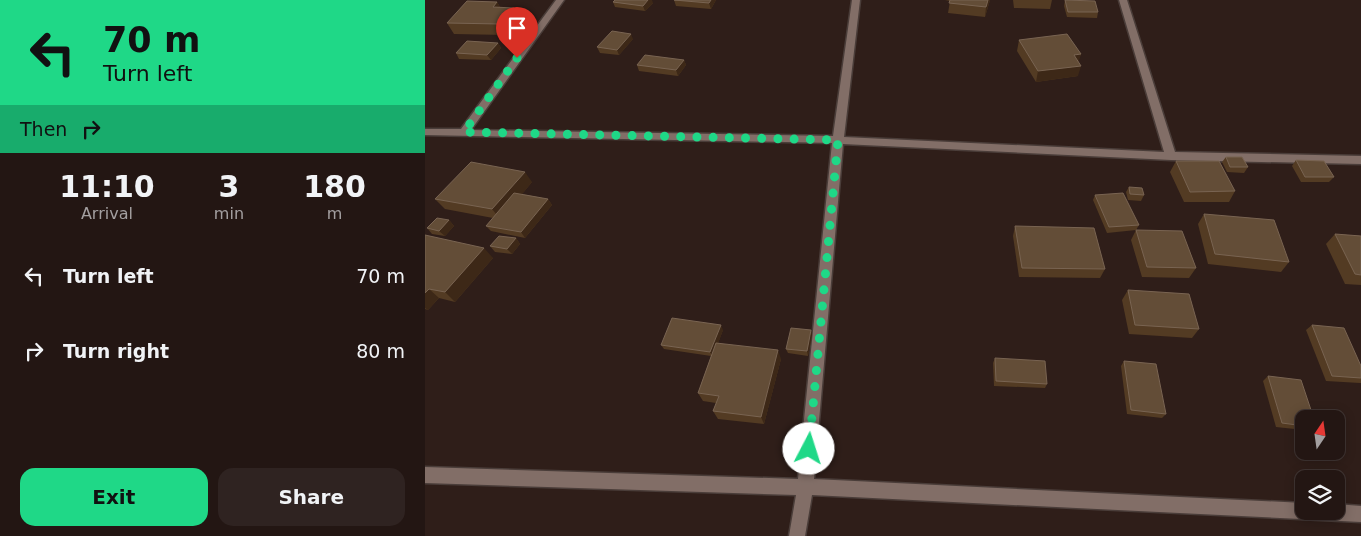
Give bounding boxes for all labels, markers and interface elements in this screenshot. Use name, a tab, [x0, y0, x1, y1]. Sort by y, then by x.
pin	[496, 7, 538, 58]
icon: arrive	[503, 14, 531, 42]
icon: left	[20, 20, 85, 85]
text: 70 m	[103, 20, 200, 60]
text: Turn left	[103, 61, 192, 86]
icon: right	[77, 115, 105, 143]
text: Then	[20, 118, 67, 140]
text: 11:10	[59, 169, 155, 204]
text: 3	[218, 169, 239, 204]
text: 180	[303, 169, 366, 204]
text: Arrival	[81, 204, 133, 223]
text: min	[214, 204, 244, 223]
text: m	[327, 204, 342, 223]
icon: left	[20, 262, 48, 290]
text: Turn left	[63, 265, 154, 287]
text: 70 m	[356, 265, 405, 287]
icon: right	[20, 337, 48, 365]
text: Turn right	[63, 340, 169, 362]
text: 80 m	[356, 340, 405, 362]
north arrow	[1295, 410, 1345, 460]
map controls	[1295, 410, 1345, 520]
position arrow	[782, 422, 834, 474]
button: Exit	[20, 468, 208, 526]
button: Share	[218, 468, 405, 526]
button: layers	[1295, 470, 1345, 520]

